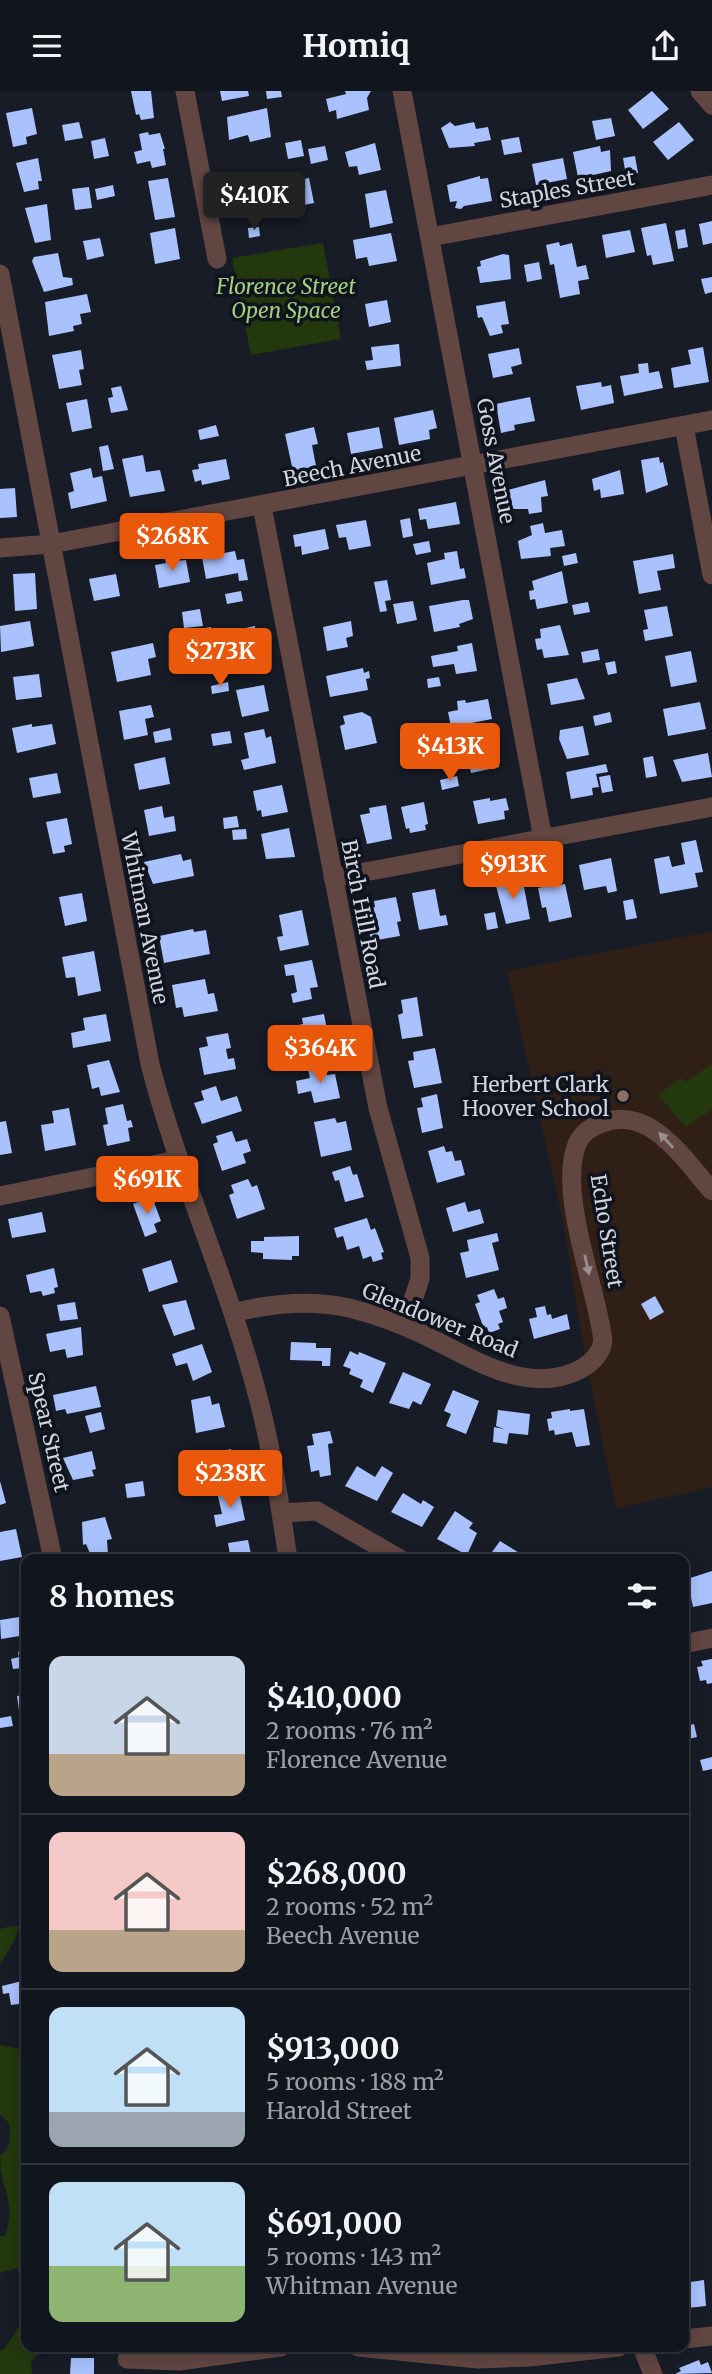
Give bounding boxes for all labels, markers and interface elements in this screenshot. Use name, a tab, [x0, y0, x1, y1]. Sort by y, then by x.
text: Homiq	[302, 26, 410, 66]
icon: menu	[28, 27, 66, 65]
icon: share	[646, 27, 684, 65]
street label: Staples Street	[497, 164, 637, 214]
pin: $410K	[205, 173, 303, 232]
text: $410K	[219, 180, 289, 209]
park label: Florence Street Open Space	[215, 273, 357, 324]
street label: Goss Avenue	[471, 396, 521, 526]
street label: Beech Avenue	[281, 439, 423, 493]
pin: $268K	[123, 513, 221, 573]
text: $268K	[136, 521, 208, 550]
pin: $273K	[171, 629, 269, 688]
text: $273K	[185, 636, 255, 665]
pin: $413K	[401, 723, 499, 783]
text: $413K	[416, 731, 484, 760]
street label: Whitman Avenue	[115, 829, 175, 1006]
street label: Birch Hill Road	[335, 837, 391, 991]
pin: $913K	[464, 841, 562, 901]
text: $913K	[479, 849, 547, 878]
pin: $364K	[271, 1025, 369, 1085]
text: $364K	[284, 1033, 356, 1062]
place label: Herbert Clark Hoover School	[462, 1071, 610, 1122]
marker: Herbert Clark Hoover School	[615, 1088, 631, 1104]
one-way arrow	[658, 1131, 674, 1149]
pin: $691K	[98, 1157, 196, 1216]
text: $691K	[112, 1164, 182, 1193]
street label: Echo Street	[585, 1172, 629, 1290]
one-way arrow	[581, 1254, 592, 1276]
street label: Glendower Road	[358, 1276, 522, 1364]
street label: Spear Street	[22, 1369, 76, 1495]
pin: $238K	[181, 1451, 279, 1510]
text: $238K	[194, 1458, 266, 1487]
text: 8 homes	[49, 1577, 175, 1615]
icon: filters	[623, 1577, 661, 1615]
text: $410,000	[266, 1678, 402, 1716]
icon: home	[105, 1684, 189, 1768]
text: 2 rooms · 76 m²	[266, 1716, 433, 1745]
text: Florence Avenue	[266, 1745, 447, 1774]
text: $268,000	[266, 1854, 407, 1892]
icon: home	[105, 1860, 189, 1944]
text: 2 rooms · 52 m²	[266, 1892, 433, 1921]
text: Beech Avenue	[266, 1921, 419, 1950]
text: $913,000	[266, 2029, 400, 2067]
icon: home	[105, 2035, 189, 2119]
text: 5 rooms · 188 m²	[266, 2067, 444, 2096]
text: Harold Street	[266, 2096, 412, 2125]
text: $691,000	[266, 2204, 402, 2242]
icon: home	[105, 2210, 189, 2294]
text: 5 rooms · 143 m²	[266, 2242, 441, 2271]
text: Whitman Avenue	[266, 2271, 457, 2300]

